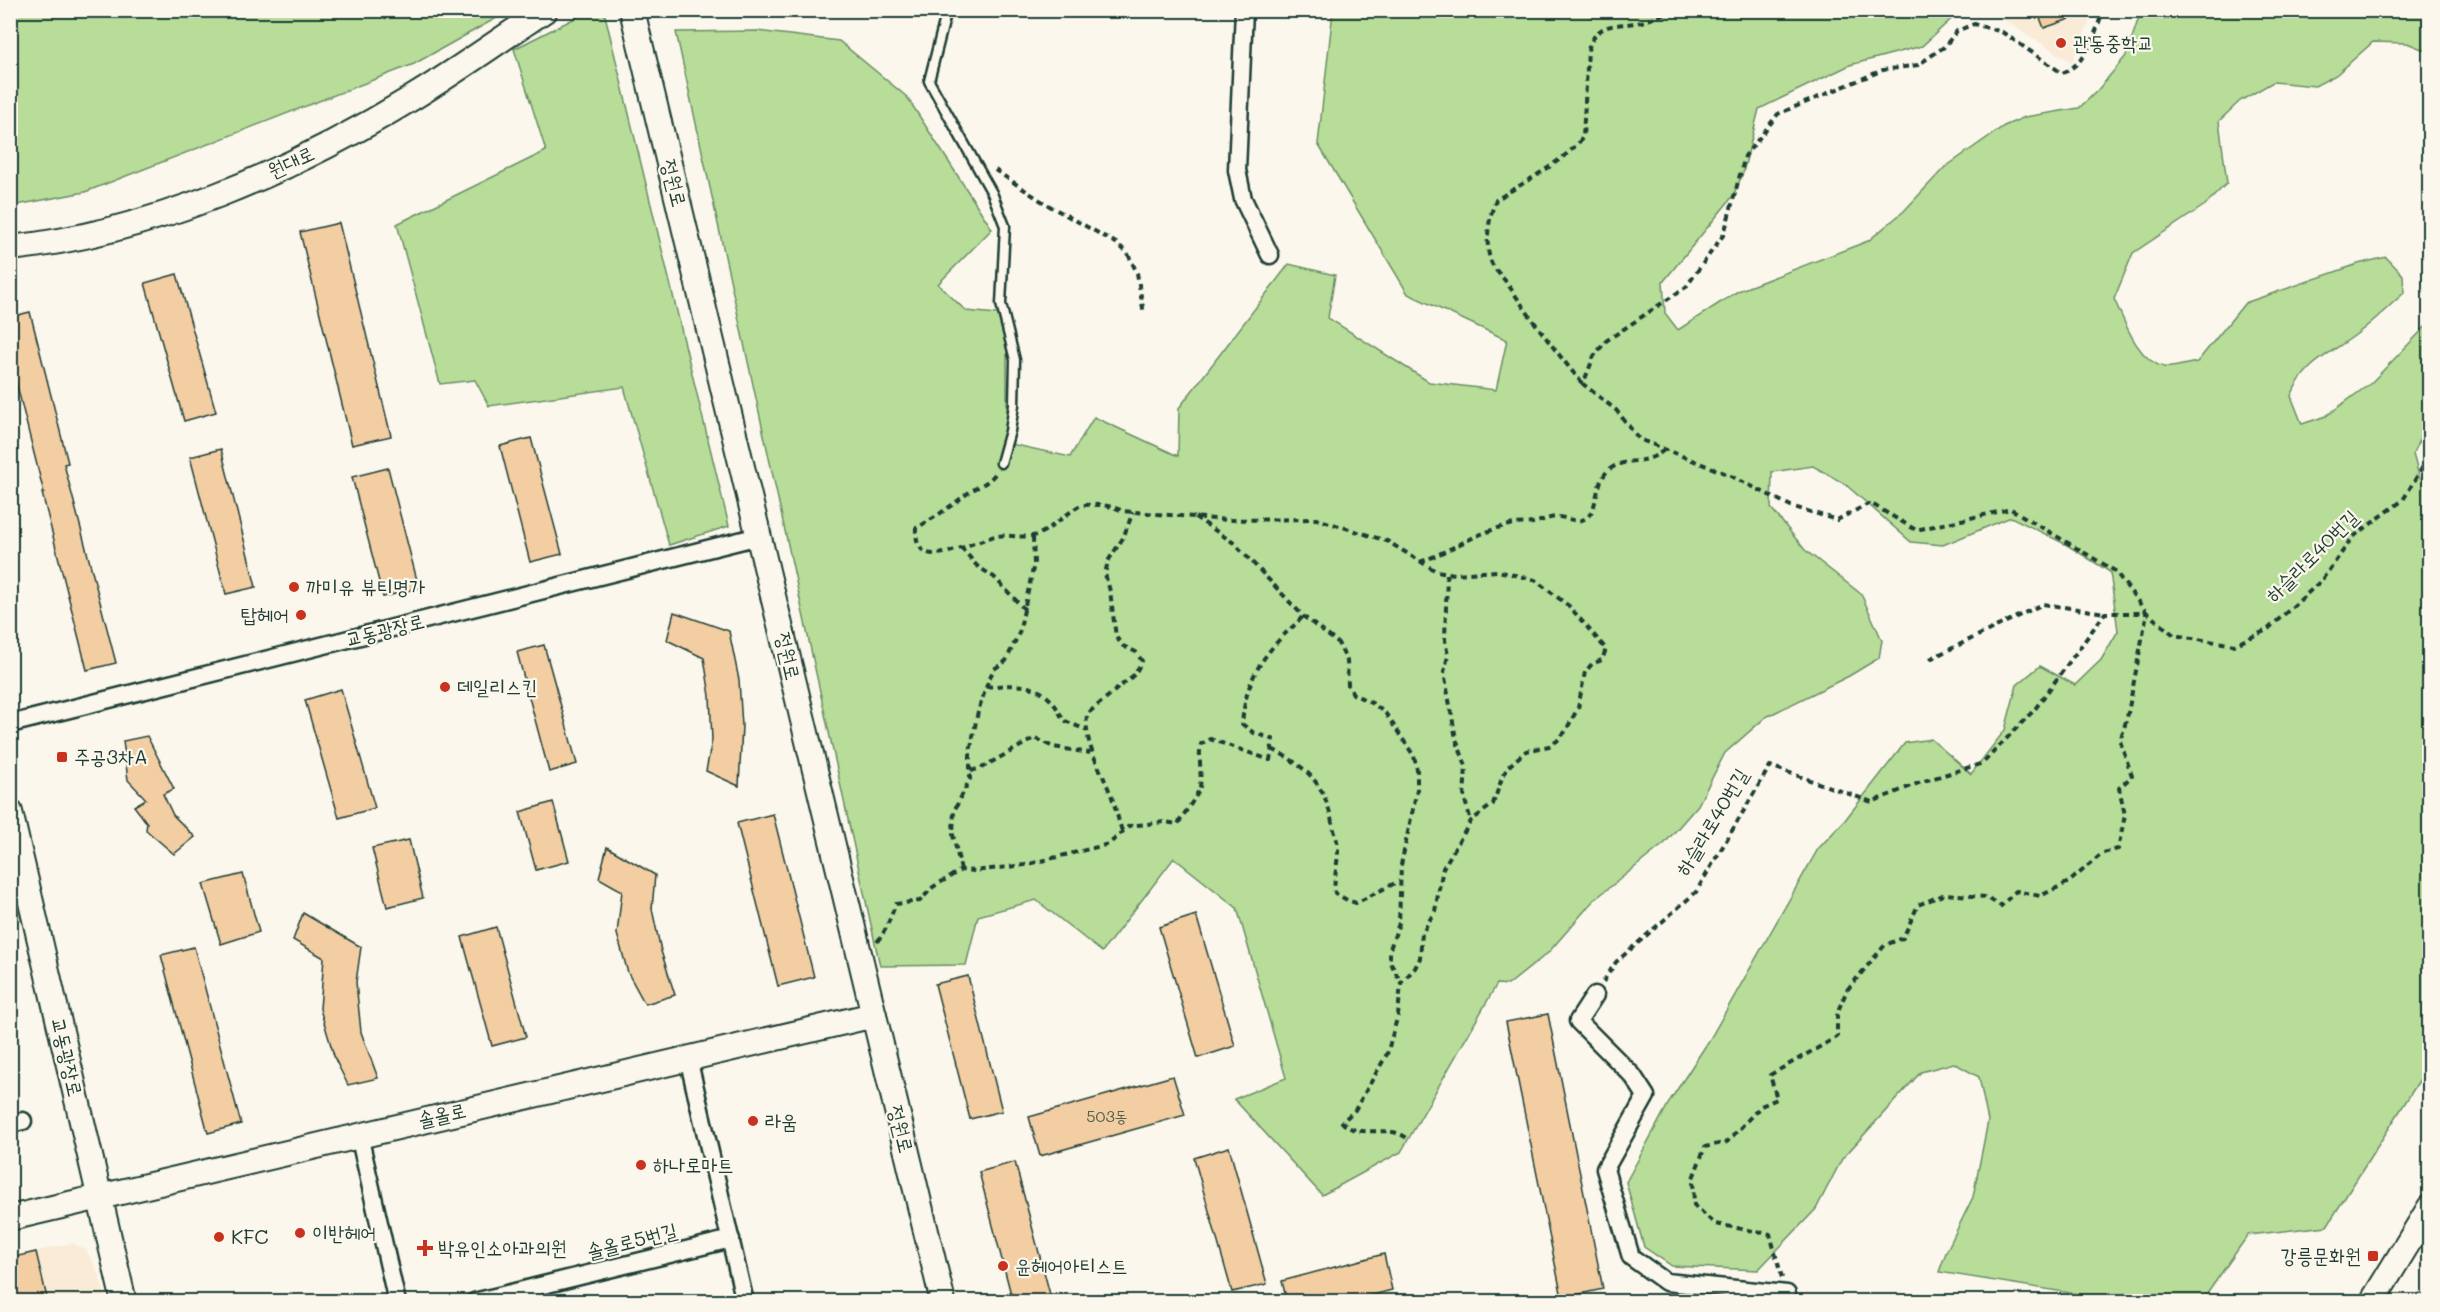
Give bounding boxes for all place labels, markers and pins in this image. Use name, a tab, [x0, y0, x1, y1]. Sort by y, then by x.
place label: 관동중학교	[2073, 29, 2153, 55]
marker: 관동중학교	[2054, 36, 2068, 50]
place label: 까미유 뷰티명가	[306, 573, 425, 599]
marker: 까미유 뷰티명가	[287, 580, 301, 594]
place label: 탑헤어	[241, 601, 289, 627]
marker: 탑헤어	[294, 608, 308, 622]
place label: 데일리스킨	[457, 673, 537, 699]
marker: 데일리스킨	[438, 680, 452, 694]
place label: 주공3차A	[74, 743, 148, 769]
marker: 주공3차A	[55, 750, 69, 764]
place label: 라움	[765, 1107, 797, 1133]
marker: 라움	[746, 1114, 760, 1128]
place label: 하나로마트	[653, 1151, 733, 1177]
marker: 하나로마트	[634, 1158, 648, 1172]
place label: 이반헤어	[312, 1219, 376, 1245]
place label: KFC	[231, 1223, 269, 1249]
marker: 이반헤어	[293, 1226, 307, 1240]
marker: KFC	[212, 1230, 226, 1244]
place label: 박유인소아과의원	[438, 1234, 567, 1260]
marker: 박유인소아과의원	[416, 1239, 434, 1257]
place label: 강릉문화원	[2281, 1242, 2361, 1268]
marker: 강릉문화원	[2366, 1249, 2380, 1263]
place label: 윤헤어아티스트	[1015, 1252, 1128, 1278]
marker: 윤헤어아티스트	[996, 1259, 1010, 1273]

